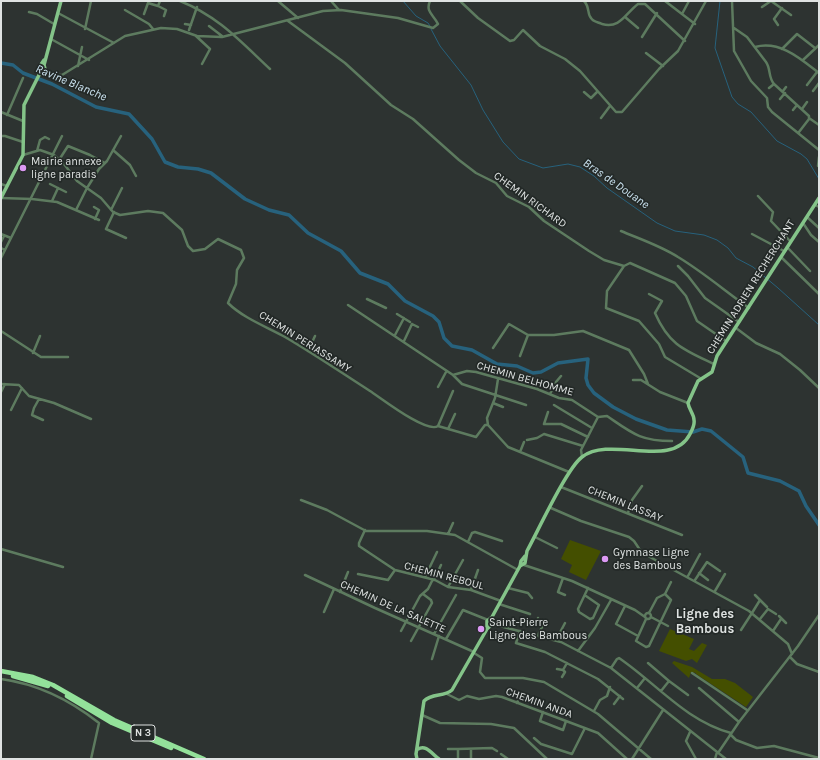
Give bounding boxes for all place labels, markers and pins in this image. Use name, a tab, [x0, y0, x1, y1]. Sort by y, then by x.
place label: Mairie annexe ligne paradis	[31, 155, 101, 181]
marker: Mairie annexe ligne paradis	[18, 163, 28, 173]
place label: Gymnase Ligne des Bambous	[613, 546, 689, 572]
marker: Gymnase Ligne des Bambous	[600, 554, 610, 564]
place label: Saint-Pierre Ligne des Bambous	[489, 616, 587, 642]
marker: Saint-Pierre Ligne des Bambous	[476, 624, 486, 634]

